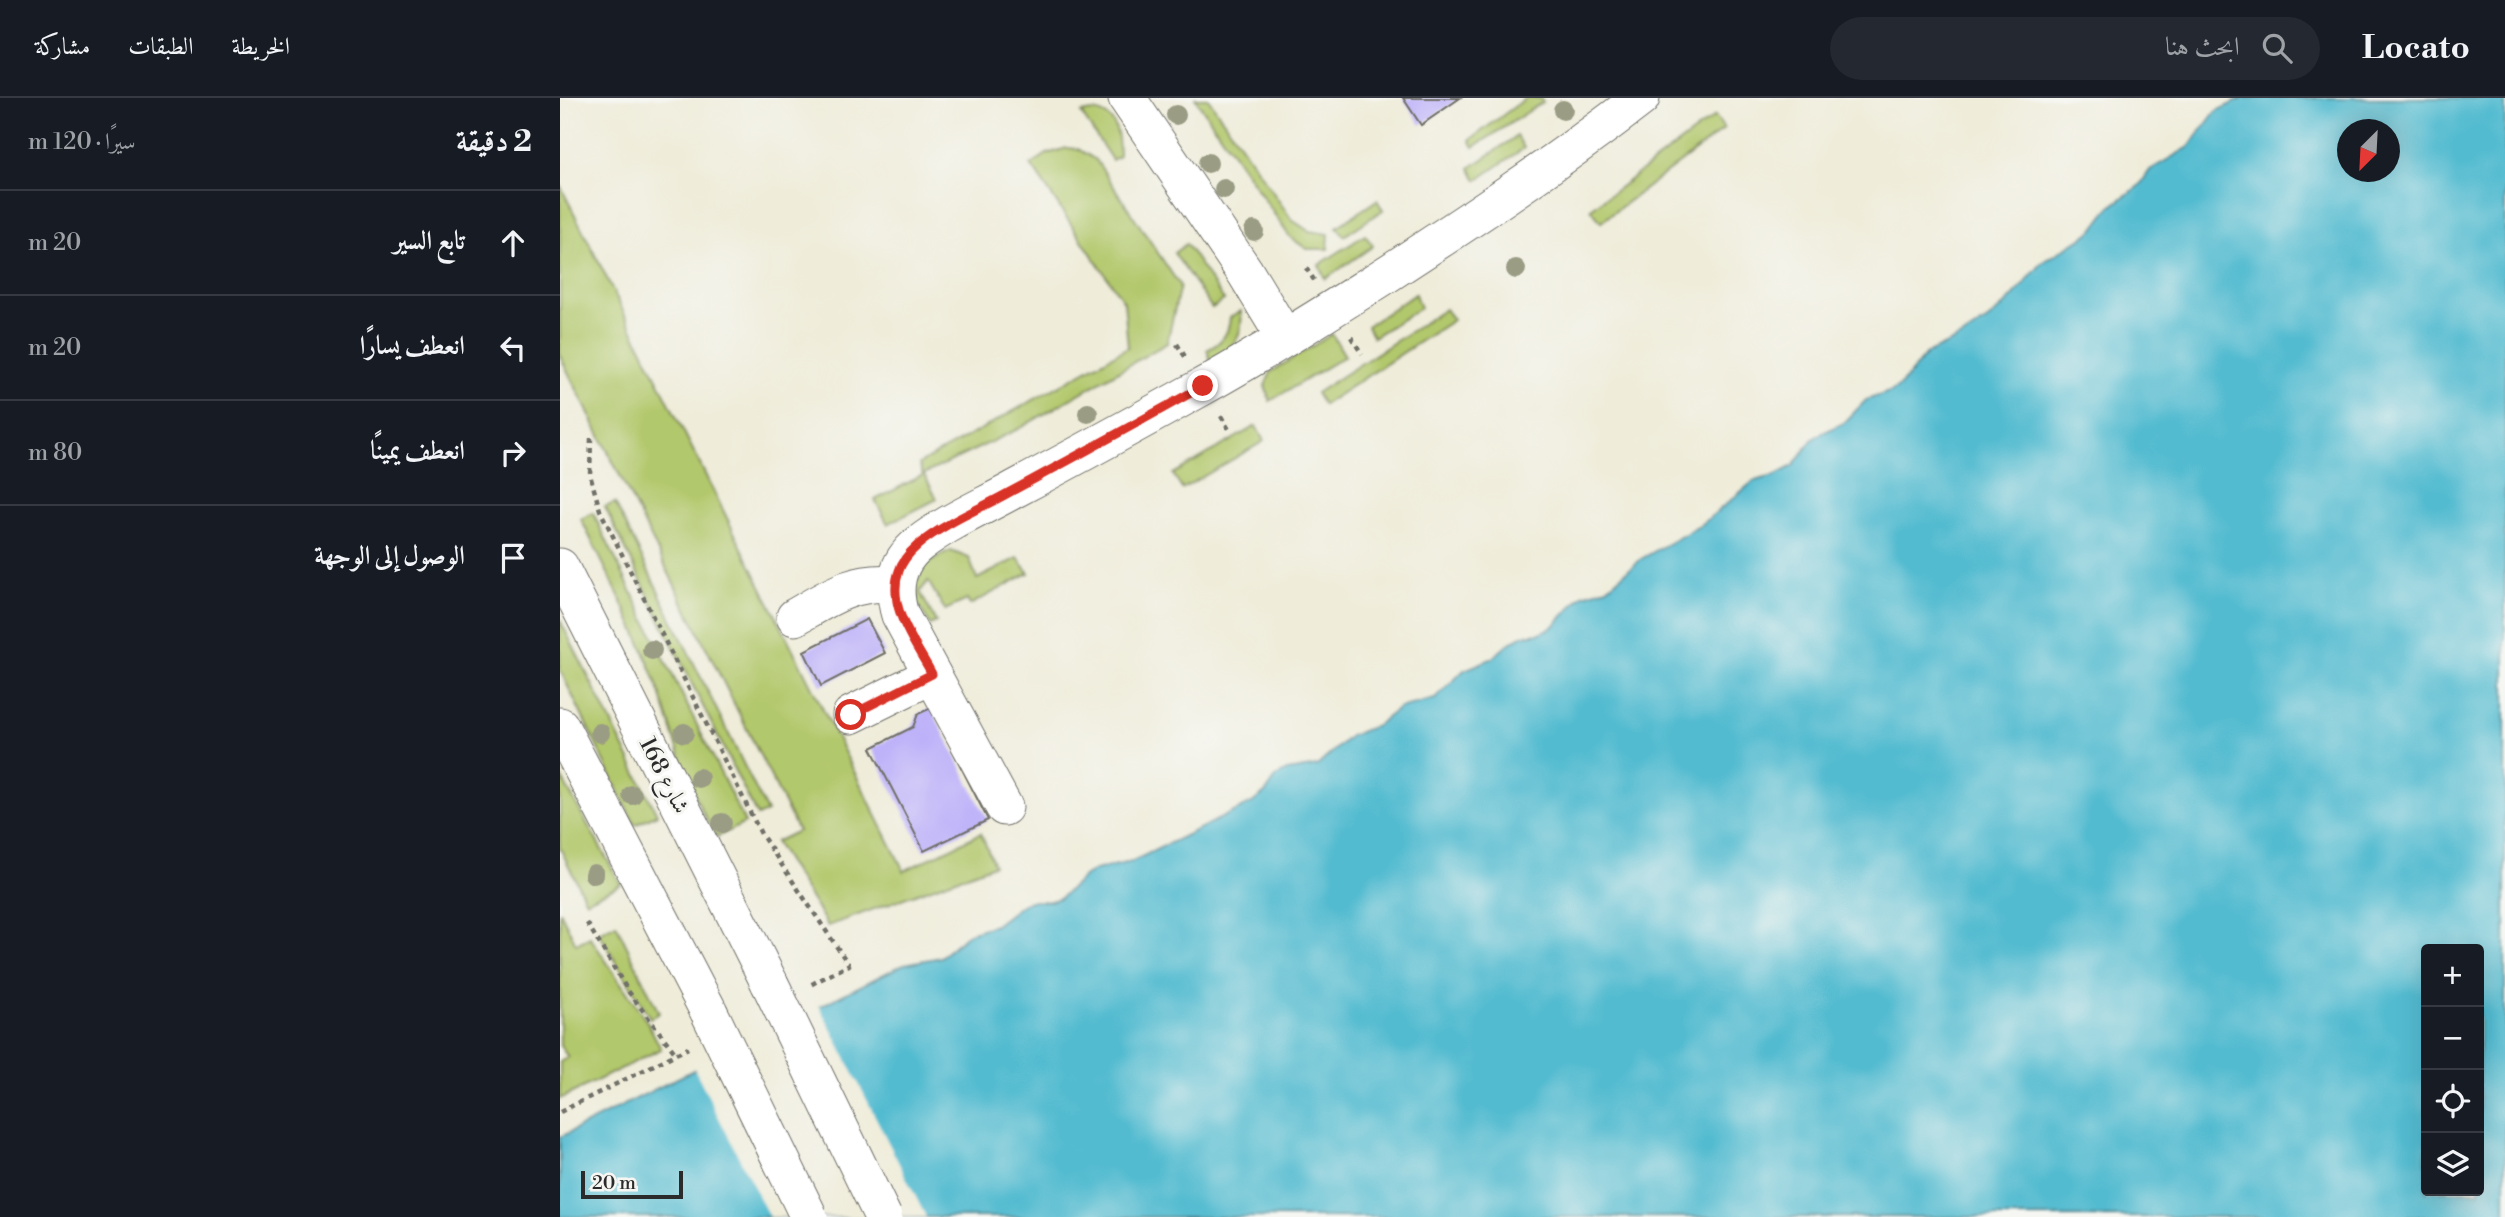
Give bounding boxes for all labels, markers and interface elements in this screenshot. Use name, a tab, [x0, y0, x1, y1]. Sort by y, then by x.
search box	[1830, 17, 2320, 80]
text: Locato	[2362, 28, 2470, 69]
icon: search	[2258, 29, 2296, 67]
text: ابحث هنا	[2165, 31, 2240, 63]
text: مشاركة	[35, 32, 90, 62]
text: الطبقات	[128, 32, 194, 62]
text: الخريطة	[232, 32, 290, 62]
north arrow	[2337, 119, 2400, 182]
text: 2 دقيقة	[456, 123, 532, 161]
text: سيرًا · 120 m	[28, 128, 136, 156]
icon: ahead	[494, 224, 532, 262]
text: تابع السير	[393, 225, 465, 257]
text: 20 m	[28, 229, 81, 257]
icon: left	[494, 329, 532, 367]
text: انعطف يسارًا	[360, 330, 465, 362]
text: 20 m	[28, 334, 81, 362]
route end	[1187, 370, 1218, 401]
icon: right	[494, 434, 532, 472]
text: انعطف يمينًا	[370, 435, 465, 467]
text: 80 m	[28, 439, 82, 467]
icon: arrive	[494, 539, 532, 577]
text: الوصول إلى الوجهة	[314, 540, 465, 572]
route start	[835, 699, 866, 730]
street label: شارع 168	[629, 733, 695, 821]
map controls	[2421, 944, 2484, 1196]
button: +	[2421, 944, 2484, 1007]
button: −	[2421, 1007, 2484, 1070]
button: locate	[2421, 1070, 2484, 1133]
button: layers	[2421, 1133, 2484, 1196]
scale bar	[581, 1168, 682, 1200]
text: 20 m	[592, 1171, 636, 1195]

